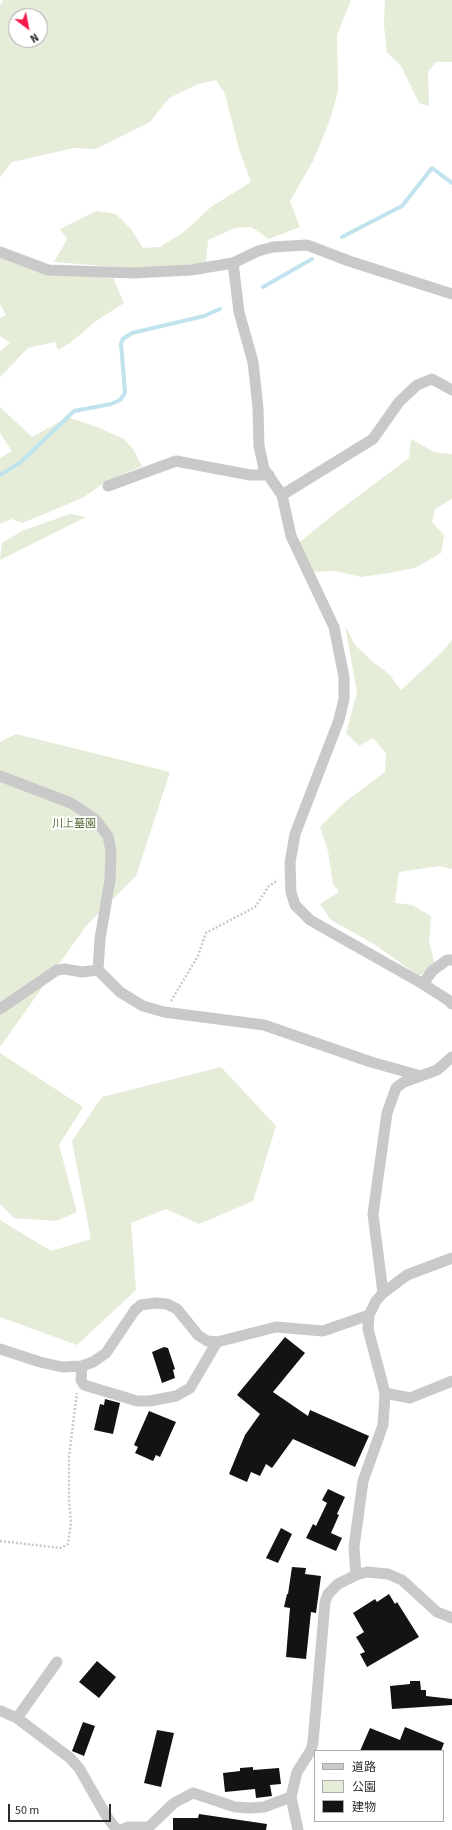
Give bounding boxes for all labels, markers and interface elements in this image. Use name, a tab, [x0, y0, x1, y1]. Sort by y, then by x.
north arrow	[8, 8, 48, 48]
text: N	[27, 29, 41, 46]
park label: 川上墓園	[52, 818, 96, 832]
legend	[314, 1750, 444, 1822]
text: 道路	[352, 1759, 376, 1776]
text: 公園	[352, 1779, 376, 1796]
scale bar	[10, 1796, 113, 1822]
text: 建物	[352, 1799, 376, 1816]
text: 50 m	[15, 1802, 39, 1819]

